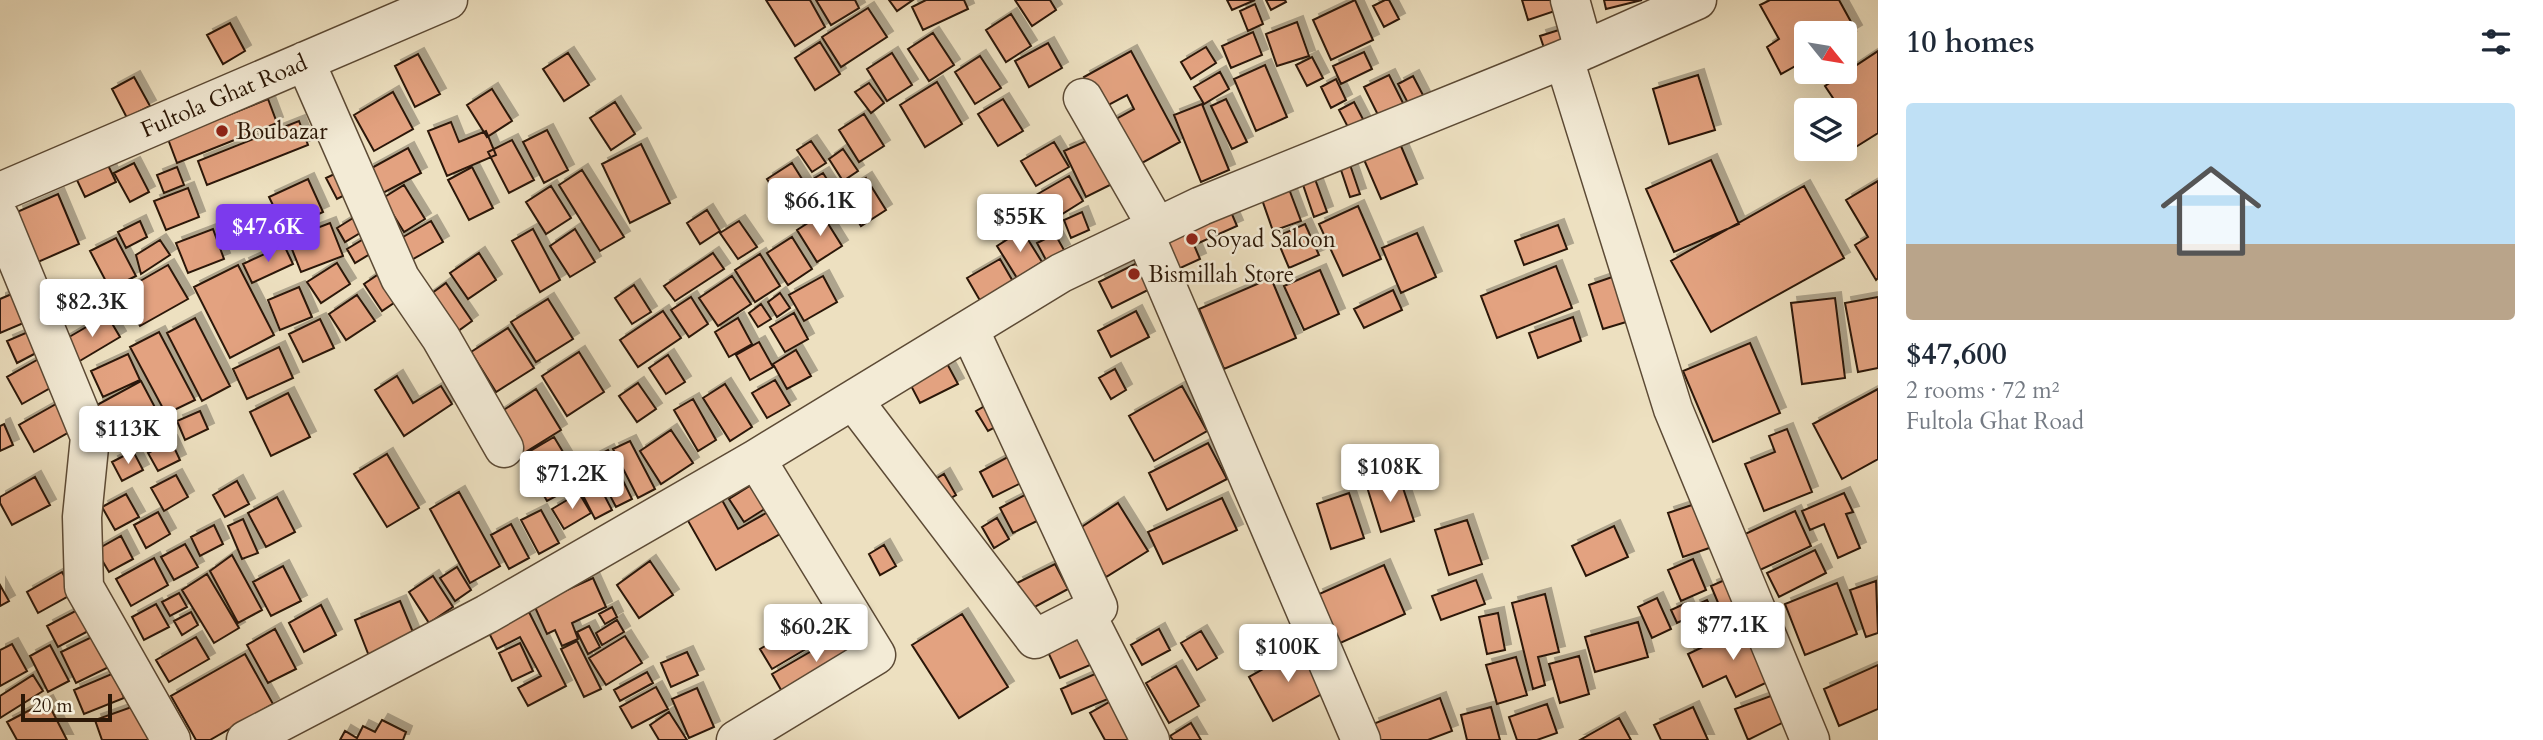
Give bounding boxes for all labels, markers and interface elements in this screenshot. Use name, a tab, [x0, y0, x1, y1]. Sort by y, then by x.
north arrow	[1794, 21, 1857, 84]
map controls	[1794, 21, 1857, 161]
text: 10 homes	[1906, 22, 2035, 63]
icon: filters	[2477, 23, 2515, 61]
street label: Fultola Ghat Road	[136, 47, 313, 145]
button: layers	[1794, 98, 1857, 161]
place label: Boubazar	[236, 116, 328, 147]
marker: Boubazar	[214, 123, 230, 139]
icon: home	[2148, 148, 2274, 274]
pin: $66.1K	[763, 178, 877, 238]
text: $66.1K	[784, 185, 856, 216]
pin: $55K	[979, 194, 1061, 254]
text: $55K	[993, 201, 1047, 232]
pin: $47.6K	[211, 204, 325, 264]
text: $47.6K	[232, 211, 304, 242]
place label: Soyad Saloon	[1206, 224, 1336, 255]
marker: Soyad Saloon	[1184, 231, 1200, 247]
place label: Bismillah Store	[1148, 259, 1294, 290]
marker: Bismillah Store	[1126, 266, 1142, 282]
pin: $82.3K	[35, 280, 149, 339]
text: $82.3K	[56, 286, 128, 317]
text: $47,600	[1906, 334, 2007, 375]
text: 2 rooms · 72 m²	[1906, 375, 2059, 406]
pin: $113K	[79, 406, 177, 466]
text: Fultola Ghat Road	[1906, 406, 2084, 437]
text: $113K	[95, 413, 161, 444]
pin: $108K	[1341, 444, 1439, 504]
text: $108K	[1357, 451, 1423, 482]
pin: $71.2K	[515, 452, 629, 511]
text: $71.2K	[536, 458, 608, 489]
pin: $77.1K	[1676, 602, 1790, 662]
pin: $60.2K	[759, 604, 873, 664]
text: $77.1K	[1697, 609, 1769, 640]
text: $60.2K	[780, 611, 852, 642]
pin: $100K	[1239, 624, 1337, 684]
text: $100K	[1255, 631, 1321, 662]
scale bar	[21, 691, 112, 723]
text: 20 m	[32, 693, 73, 719]

